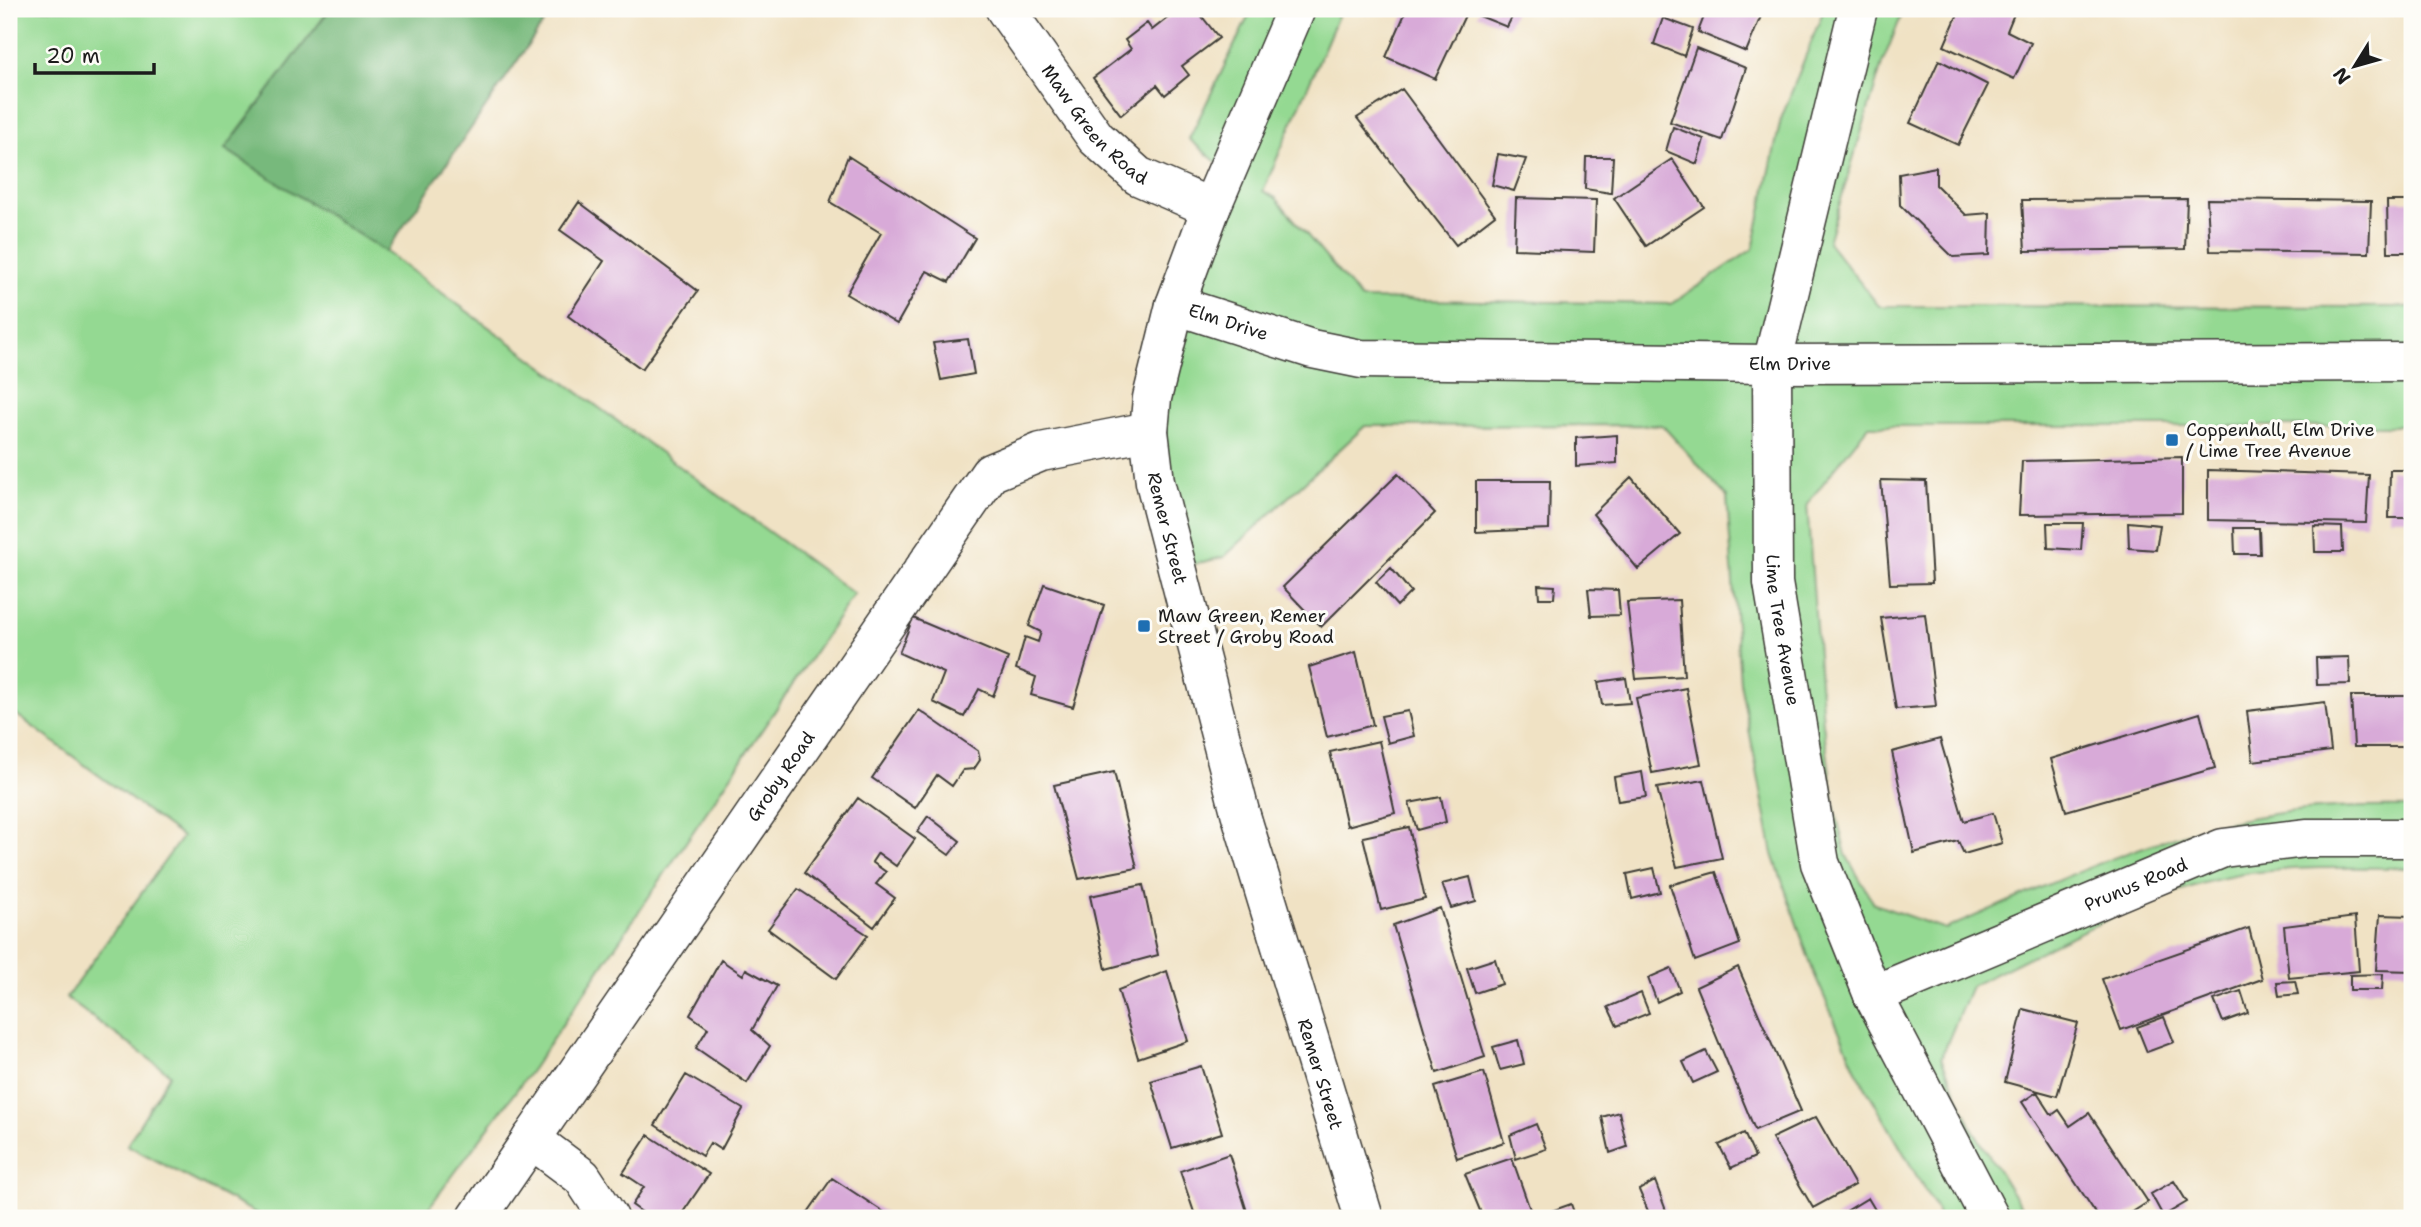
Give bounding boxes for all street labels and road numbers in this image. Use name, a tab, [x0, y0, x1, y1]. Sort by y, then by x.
street label: Maw Green Road	[1036, 60, 1151, 191]
street label: Elm Drive	[1185, 298, 1271, 346]
street label: Elm Drive	[1749, 352, 1831, 376]
street label: Remer Street	[1142, 471, 1193, 587]
street label: Lime Tree Avenue	[1761, 554, 1805, 707]
street label: Groby Road	[742, 727, 820, 826]
street label: Prunus Road	[2080, 852, 2191, 917]
street label: Remer Street	[1292, 1016, 1348, 1133]

